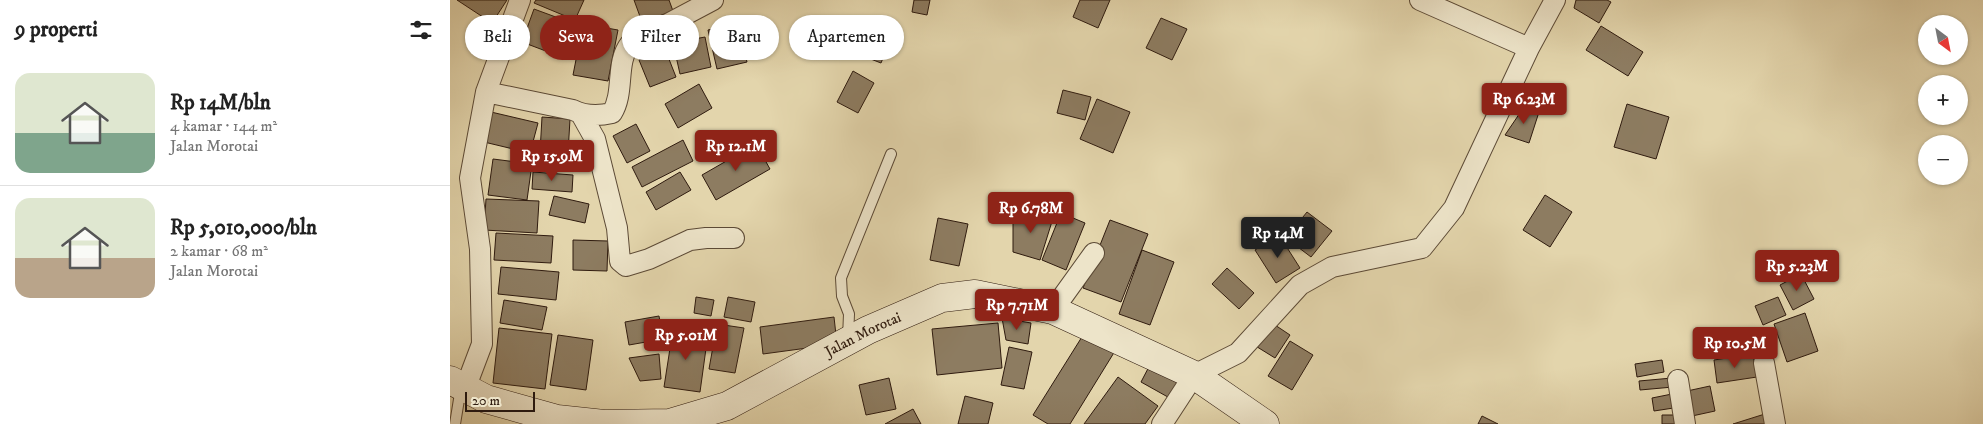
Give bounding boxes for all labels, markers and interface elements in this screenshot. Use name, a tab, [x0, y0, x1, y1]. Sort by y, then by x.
chip: Beli	[465, 15, 530, 60]
chip: Sewa	[540, 15, 612, 60]
chip: Filter	[622, 15, 699, 60]
chip: Baru	[709, 15, 779, 60]
chip: Apartemen	[789, 15, 904, 60]
north arrow	[1918, 15, 1968, 65]
map controls	[1918, 15, 1968, 185]
icon: filters	[407, 16, 435, 44]
text: 9 properti	[15, 17, 98, 43]
button: +	[1918, 75, 1968, 125]
pin: Rp 6.23M	[1472, 82, 1576, 125]
text: Rp 6.23M	[1493, 89, 1555, 109]
text: Rp 14M/bln	[170, 90, 271, 116]
icon: home	[55, 93, 115, 153]
text: 4 kamar · 144 m²	[170, 116, 277, 136]
pin: Rp 12.1M	[684, 130, 788, 172]
button: −	[1918, 135, 1968, 185]
text: Jalan Morotai	[170, 136, 258, 156]
text: Rp 12.1M	[706, 136, 766, 156]
pin: Rp 15.9M	[500, 140, 604, 182]
text: Rp 15.9M	[521, 146, 583, 166]
pin: Rp 6.78M	[979, 192, 1083, 234]
text: Rp 6.78M	[999, 198, 1063, 218]
text: Rp 5,010,000/bln	[170, 215, 317, 241]
pin: Rp 14M	[1237, 216, 1319, 259]
icon: home	[55, 218, 115, 278]
text: Rp 14M	[1252, 223, 1304, 243]
text: 2 kamar · 68 m²	[170, 241, 268, 261]
pin: Rp 5.23M	[1745, 250, 1849, 292]
text: Rp 5.23M	[1766, 256, 1828, 276]
text: Jalan Morotai	[170, 261, 258, 281]
pin: Rp 7.71M	[965, 288, 1069, 331]
text: Rp 7.71M	[986, 295, 1048, 315]
street label: Jalan Morotai	[820, 307, 904, 362]
pin: Rp 5.01M	[634, 318, 738, 361]
text: Rp 5.01M	[655, 325, 717, 345]
pin: Rp 10.5M	[1683, 326, 1787, 369]
text: Rp 10.5M	[1704, 333, 1766, 353]
scale bar	[465, 389, 535, 412]
text: 20 m	[472, 392, 500, 410]

